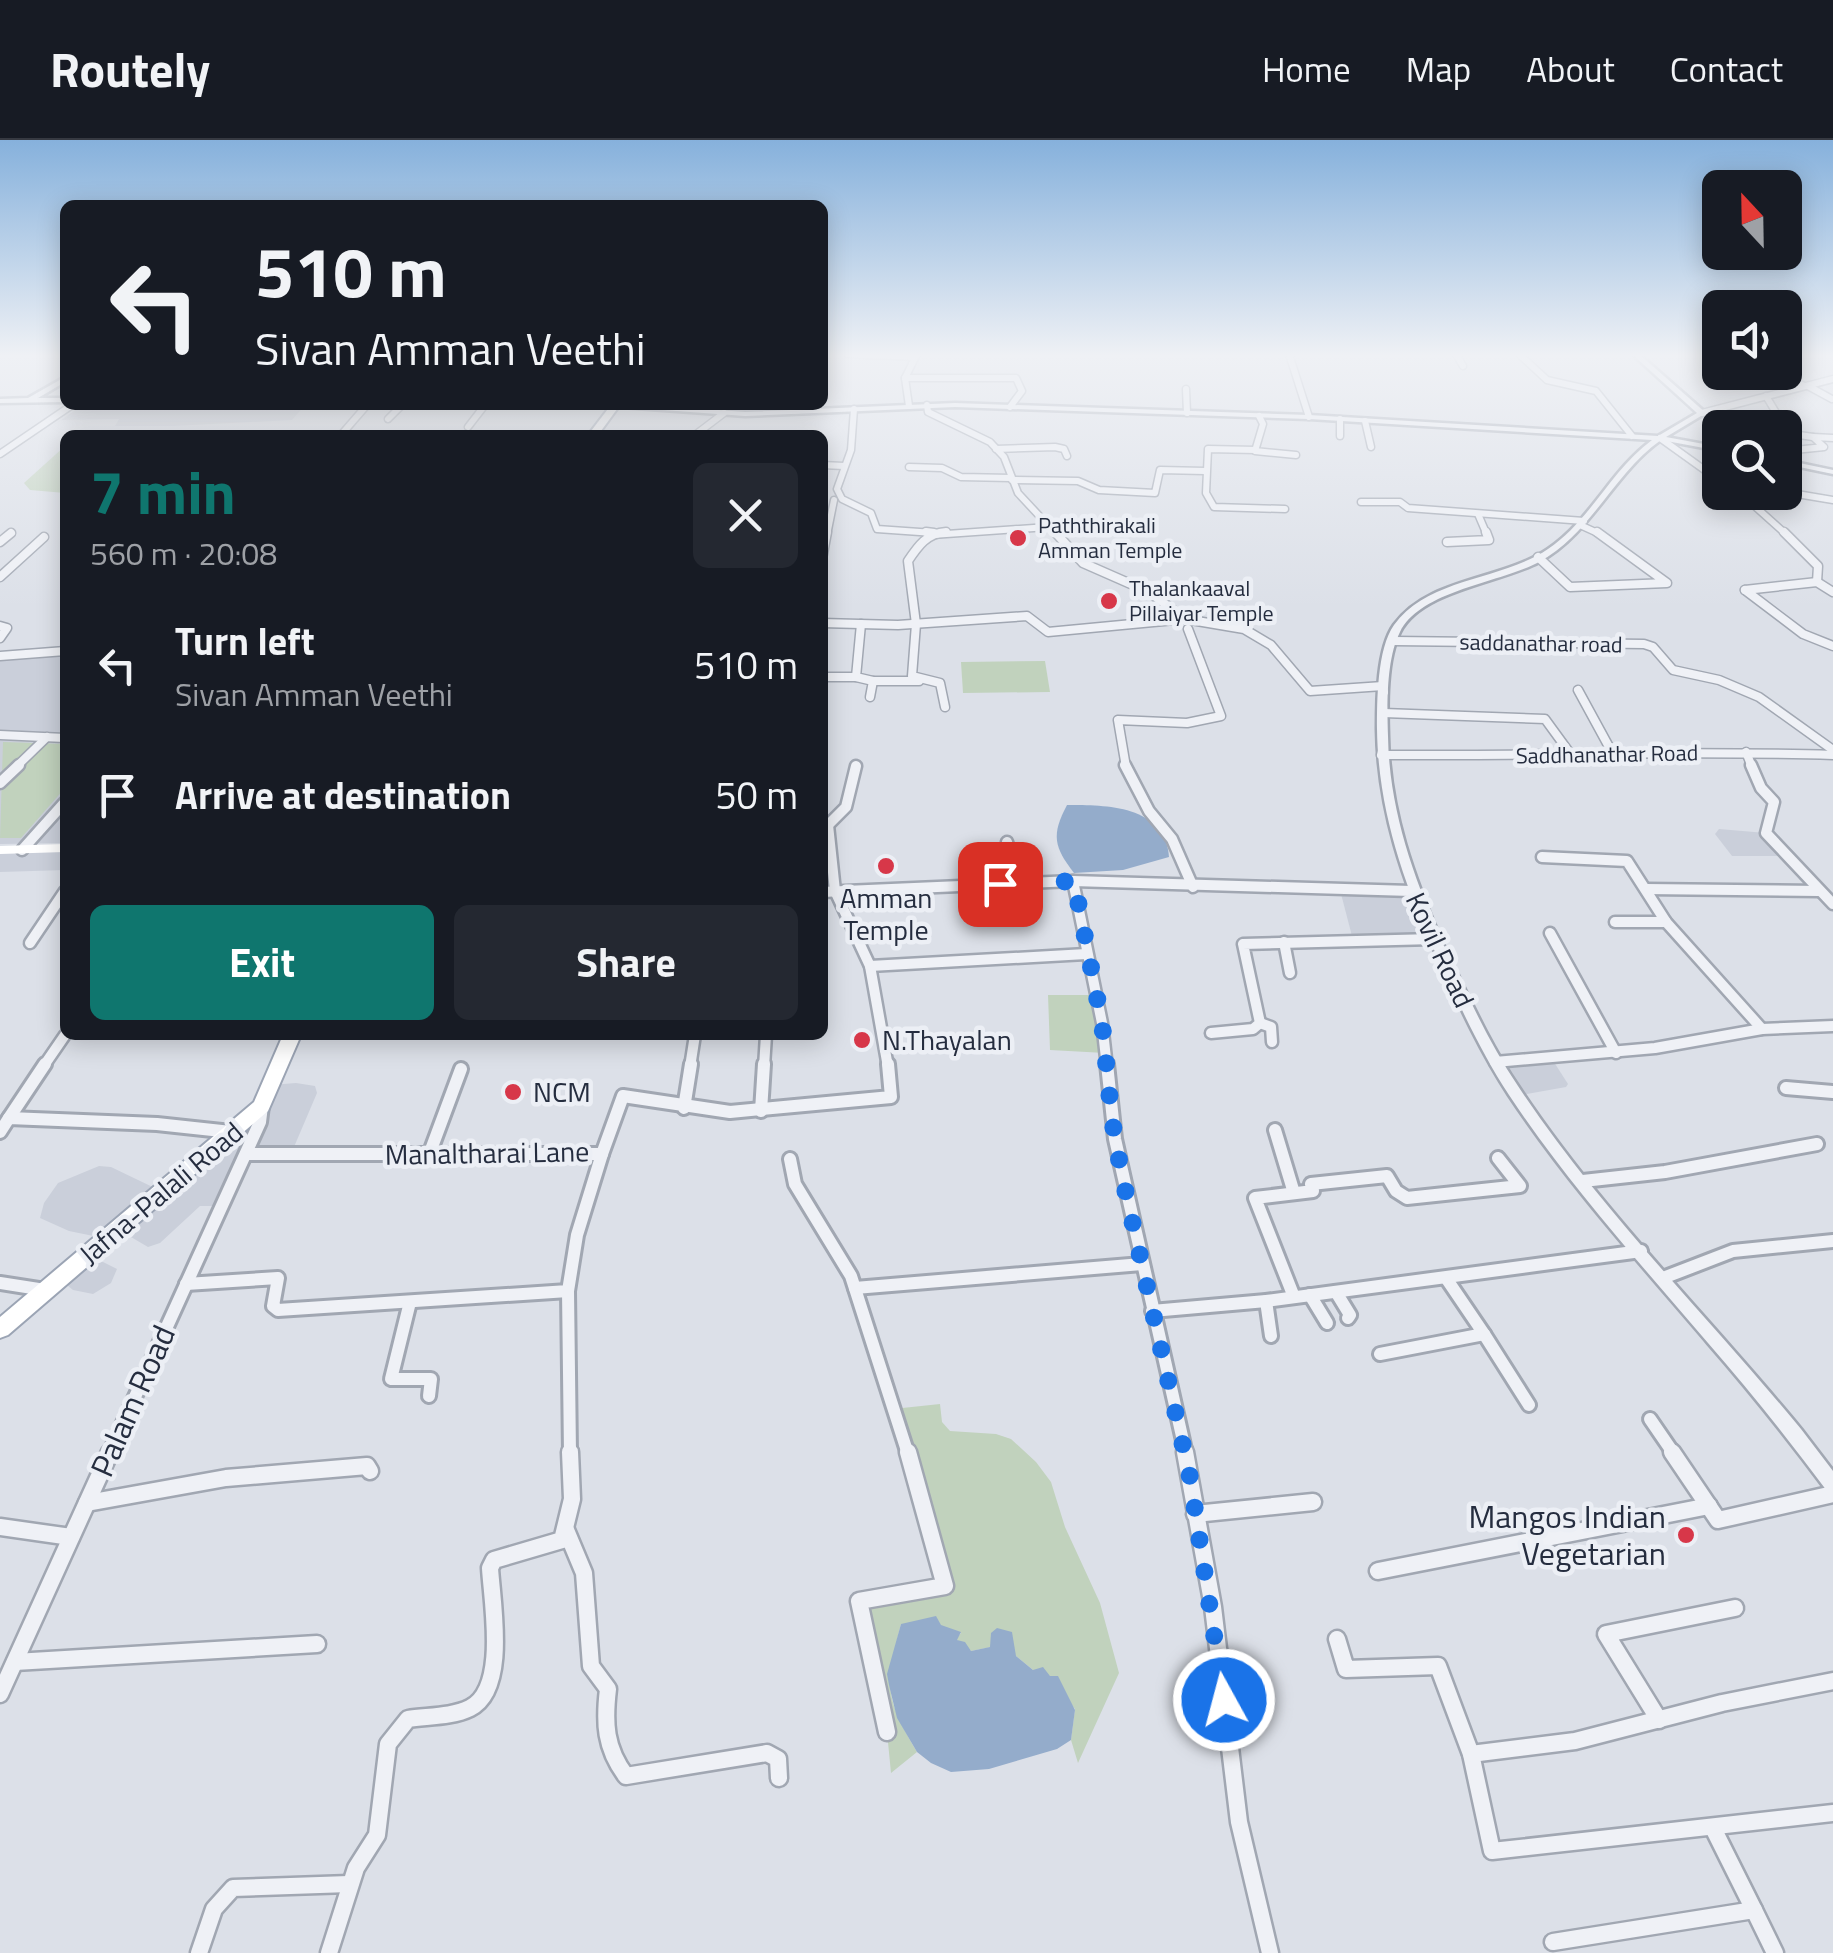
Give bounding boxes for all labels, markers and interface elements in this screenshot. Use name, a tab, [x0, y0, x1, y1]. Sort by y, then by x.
text: Routely	[50, 33, 210, 106]
text: Home	[1262, 42, 1351, 96]
text: Map	[1406, 42, 1471, 96]
text: About	[1526, 42, 1615, 96]
text: Contact	[1670, 42, 1783, 96]
north arrow	[1702, 170, 1802, 270]
map controls	[1702, 170, 1802, 510]
text: 510 m	[255, 218, 447, 324]
icon: left	[90, 240, 220, 370]
button: sound	[1702, 290, 1802, 390]
text: Sivan Amman Veethi	[255, 314, 646, 382]
button: search	[1702, 410, 1802, 510]
text: 7 min	[90, 446, 236, 537]
button: close	[693, 463, 798, 568]
place label: Paththirakali Amman Temple	[1038, 508, 1182, 567]
marker: Paththirakali Amman Temple	[1007, 527, 1029, 549]
text: 560 m · 20:08	[90, 529, 277, 577]
place label: Thalankaaval Pillaiyar Temple	[1129, 571, 1274, 630]
marker: Thalankaaval Pillaiyar Temple	[1098, 590, 1120, 612]
text: Turn left	[175, 612, 315, 670]
street label: saddanathar road	[1459, 625, 1623, 661]
text: 510 m	[694, 636, 798, 694]
icon: left	[90, 638, 145, 693]
text: Sivan Amman Veethi	[175, 670, 453, 718]
street label: Saddhanathar Road	[1515, 735, 1699, 773]
text: Arrive at destination	[175, 766, 511, 824]
text: 50 m	[715, 766, 798, 824]
icon: arrive	[90, 768, 145, 823]
pin	[958, 842, 1043, 927]
marker: Amman Temple	[875, 855, 897, 877]
icon: arrive	[973, 857, 1028, 912]
place label: Amman Temple	[840, 876, 932, 951]
street label: Kovil Road	[1395, 885, 1486, 1015]
button: Exit	[90, 905, 434, 1020]
button: Share	[454, 905, 798, 1020]
place label: N.Thayalan	[882, 1018, 1012, 1061]
marker: N.Thayalan	[851, 1029, 873, 1051]
place label: NCM	[533, 1070, 591, 1113]
marker: NCM	[502, 1081, 524, 1103]
street label: Jafna-Palali Road	[69, 1111, 252, 1274]
street label: Manaltharai Lane	[384, 1129, 590, 1176]
street label: Palam Road	[77, 1317, 187, 1484]
place label: Mangos Indian Vegetarian	[1468, 1492, 1666, 1577]
marker: Mangos Indian Vegetarian	[1675, 1524, 1697, 1546]
position arrow	[1172, 1648, 1276, 1752]

